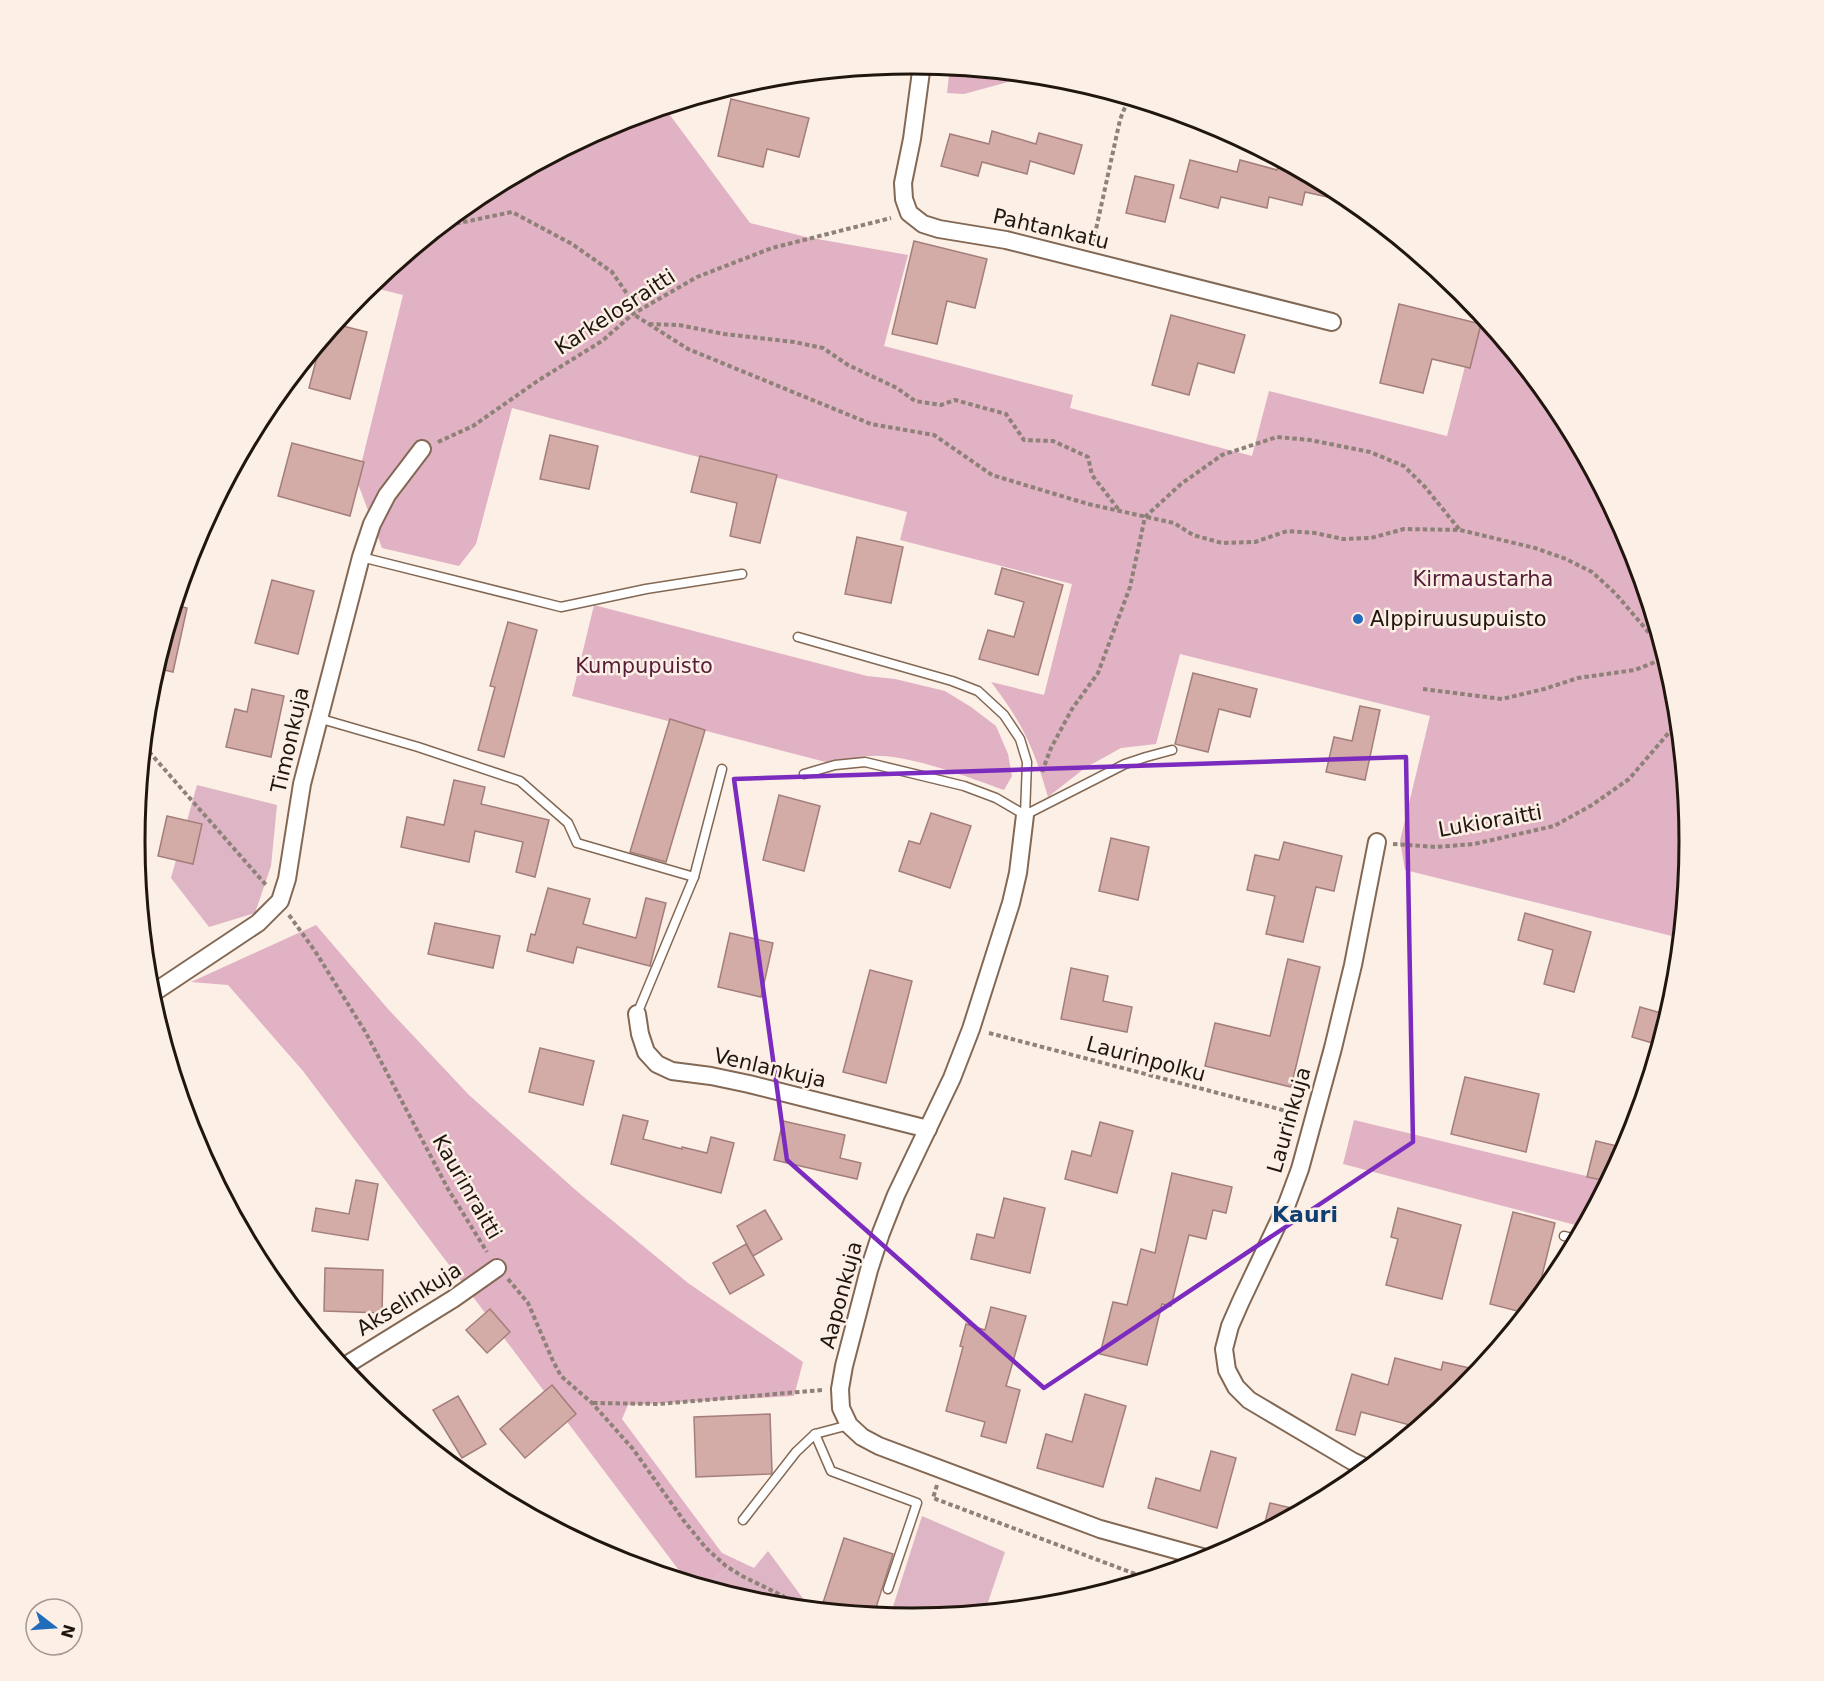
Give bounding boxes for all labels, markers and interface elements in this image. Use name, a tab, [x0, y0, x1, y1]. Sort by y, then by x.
street label: Pahtankatu	[991, 204, 1111, 254]
street label: Karkelosraitti	[550, 264, 680, 360]
park label: Kirmaustarha	[1413, 567, 1554, 591]
place label: Alppiruusupuisto	[1370, 607, 1547, 631]
marker: Alppiruusupuisto	[1351, 612, 1365, 626]
park label: Kumpupuisto	[575, 654, 713, 678]
street label: Timonkuja	[266, 685, 314, 796]
street label: Lukioraitti	[1436, 800, 1544, 842]
street label: Laurinpolku	[1084, 1032, 1208, 1086]
street label: Venlankuja	[712, 1043, 828, 1093]
street label: Laurinkuja	[1262, 1064, 1316, 1176]
street label: Kaurinraitti	[427, 1130, 507, 1244]
district label: Kauri	[1272, 1202, 1338, 1227]
street label: Aaponkuja	[815, 1239, 867, 1351]
street label: Akselinkuja	[352, 1257, 466, 1341]
north arrow	[24, 1597, 84, 1657]
text: N	[57, 1622, 79, 1640]

